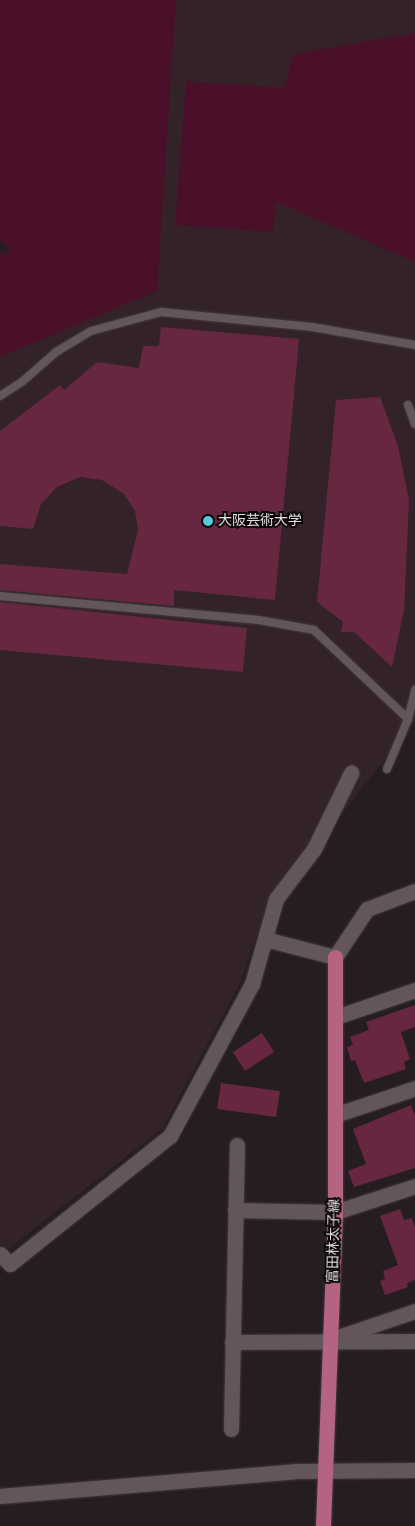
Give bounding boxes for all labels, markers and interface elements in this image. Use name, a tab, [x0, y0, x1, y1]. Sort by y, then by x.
place label: 大阪芸術大学	[218, 513, 302, 529]
marker: 大阪芸術大学	[202, 515, 214, 527]
street label: 富田林太子線	[325, 1199, 343, 1283]

